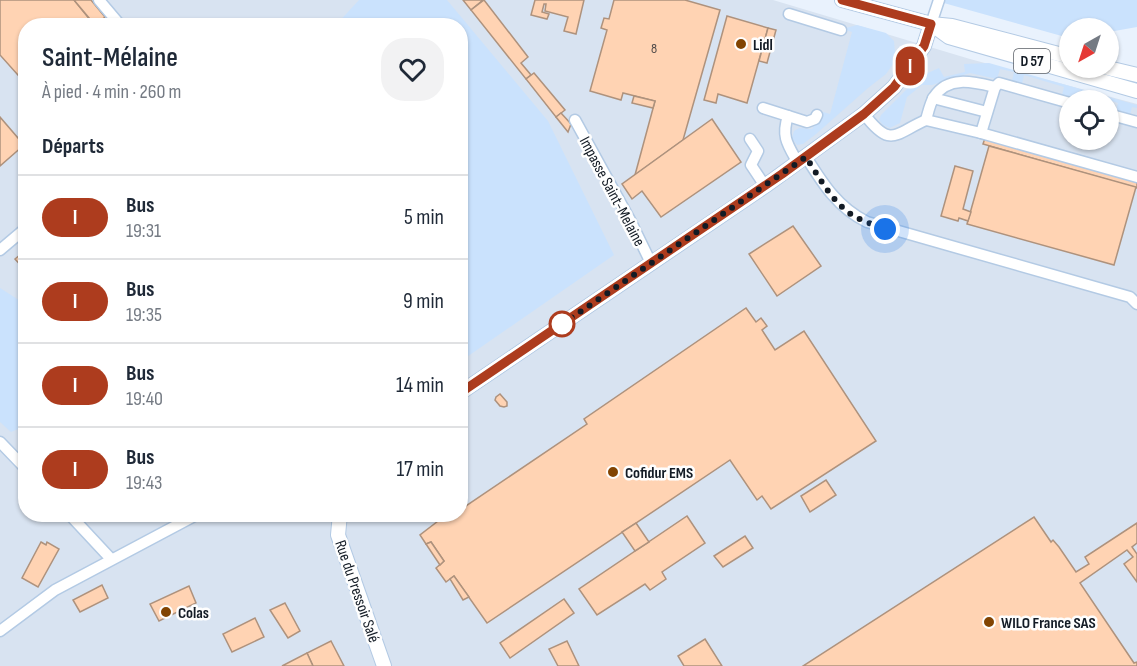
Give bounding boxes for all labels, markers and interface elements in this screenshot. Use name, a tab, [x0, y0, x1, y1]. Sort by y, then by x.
north arrow	[1059, 18, 1119, 78]
map controls	[1059, 18, 1119, 150]
place label: Lidl	[753, 36, 773, 55]
marker: Lidl	[734, 37, 748, 51]
button: heart	[381, 38, 444, 101]
house number: 8	[651, 40, 657, 57]
text: Saint-Mélaine	[42, 41, 178, 74]
line badge: I	[890, 46, 930, 86]
road number: D 57	[1014, 49, 1050, 73]
text: I	[908, 54, 912, 79]
text: À pied · 4 min · 260 m	[42, 80, 181, 104]
button: locate	[1059, 90, 1119, 150]
text: Départs	[42, 133, 104, 160]
street label: Impasse Saint-Melaine	[575, 134, 649, 250]
text: Bus	[126, 192, 155, 219]
text: 5 min	[404, 204, 444, 231]
text: I	[73, 205, 77, 230]
your location	[870, 214, 900, 244]
text: 19:31	[126, 219, 161, 243]
text: Bus	[126, 276, 155, 303]
text: 9 min	[403, 288, 444, 315]
text: I	[73, 289, 77, 314]
text: 19:35	[126, 303, 162, 327]
unlabelled marker	[549, 311, 575, 337]
text: Bus	[126, 360, 155, 387]
text: 14 min	[396, 372, 444, 399]
text: I	[73, 373, 77, 398]
text: 19:40	[126, 387, 163, 411]
text: Bus	[126, 444, 155, 471]
text: 17 min	[396, 456, 444, 483]
text: I	[73, 457, 77, 482]
place label: Cofidur EMS	[625, 464, 693, 483]
marker: Cofidur EMS	[606, 465, 620, 479]
text: 19:43	[126, 471, 162, 495]
street label: Rue du Pressoir Salé	[330, 538, 383, 645]
place label: Colas	[178, 604, 209, 623]
marker: Colas	[159, 605, 173, 619]
place label: WILO France SAS	[1001, 614, 1096, 633]
marker: WILO France SAS	[982, 615, 996, 629]

